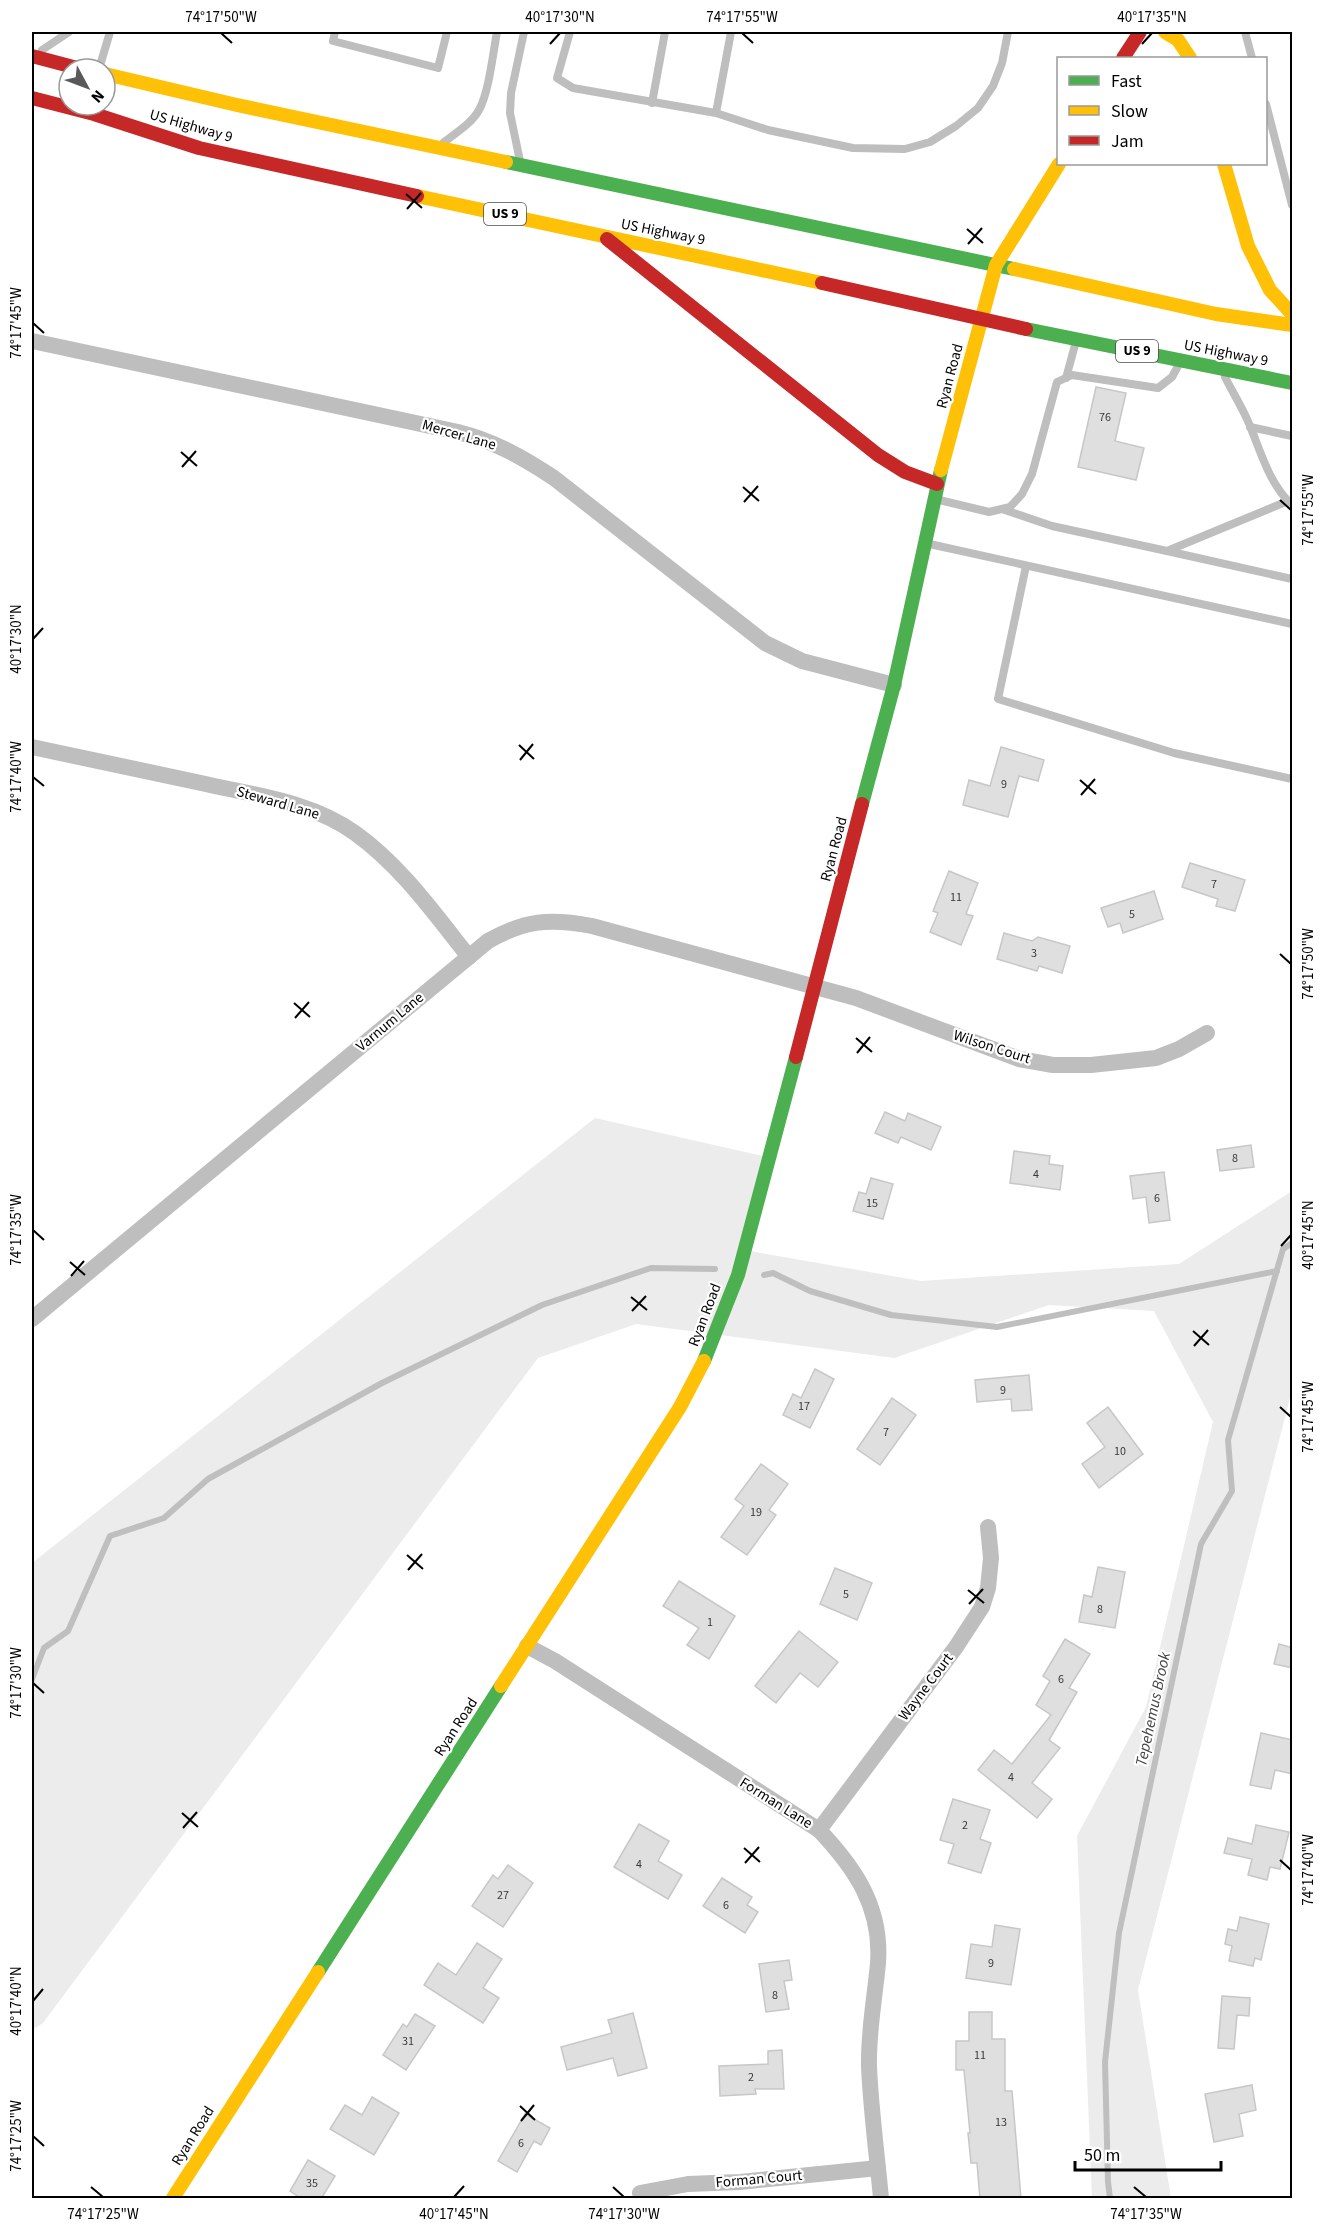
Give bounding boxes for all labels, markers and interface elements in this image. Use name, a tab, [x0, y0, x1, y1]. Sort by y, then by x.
text: 74°17'50"W	[185, 7, 257, 28]
text: 40°17'30"N	[525, 7, 595, 28]
text: 74°17'55"W	[706, 7, 778, 28]
text: 40°17'35"N	[1117, 7, 1187, 28]
north arrow	[57, 57, 117, 117]
legend	[1057, 57, 1267, 165]
text: Fast	[1111, 69, 1142, 94]
text: N	[86, 85, 109, 107]
text: Slow	[1111, 99, 1148, 124]
street label: US Highway 9	[147, 104, 235, 148]
text: Jam	[1111, 129, 1144, 154]
road number: US 9	[484, 203, 526, 225]
street label: US Highway 9	[619, 214, 707, 250]
text: 74°17'45"W	[6, 287, 27, 359]
street label: US Highway 9	[1182, 335, 1270, 371]
road number: US 9	[1116, 340, 1158, 362]
street label: Ryan Road	[931, 341, 969, 411]
house number: 76	[1099, 409, 1111, 426]
street label: Mercer Lane	[420, 414, 498, 456]
text: 74°17'55"W	[1298, 474, 1319, 546]
text: 40°17'30"N	[6, 604, 27, 674]
text: 74°17'40"W	[6, 741, 27, 813]
house number: 9	[1001, 776, 1007, 793]
street label: Steward Lane	[234, 781, 322, 825]
street label: Ryan Road	[815, 814, 853, 884]
house number: 7	[1211, 876, 1217, 893]
house number: 11	[950, 889, 962, 906]
house number: 5	[1129, 906, 1135, 923]
text: 74°17'50"W	[1298, 928, 1319, 1000]
house number: 3	[1031, 945, 1037, 962]
street label: Varnum Lane	[352, 987, 428, 1057]
street label: Wilson Court	[951, 1025, 1033, 1069]
house number: 8	[1232, 1150, 1238, 1167]
house number: 4	[1033, 1166, 1039, 1183]
house number: 6	[1154, 1190, 1160, 1207]
text: 74°17'35"W	[6, 1194, 27, 1266]
house number: 15	[866, 1195, 878, 1212]
text: 40°17'45"N	[1298, 1200, 1319, 1270]
street label: Ryan Road	[683, 1280, 727, 1350]
text: 74°17'45"W	[1298, 1381, 1319, 1453]
house number: 9	[1000, 1382, 1006, 1399]
house number: 17	[798, 1398, 810, 1415]
house number: 7	[883, 1424, 889, 1441]
house number: 10	[1114, 1443, 1126, 1460]
house number: 19	[750, 1504, 762, 1521]
house number: 5	[843, 1586, 849, 1603]
house number: 8	[1097, 1601, 1103, 1618]
house number: 1	[707, 1614, 713, 1631]
text: 74°17'30"W	[6, 1647, 27, 1719]
street label: Wayne Court	[894, 1649, 958, 1725]
water label: Tepehemus Brook	[1130, 1650, 1176, 1768]
house number: 6	[1058, 1671, 1064, 1688]
street label: Ryan Road	[429, 1694, 483, 1760]
house number: 4	[1008, 1769, 1014, 1786]
street label: Forman Lane	[736, 1772, 816, 1834]
house number: 2	[962, 1817, 968, 1834]
text: 74°17'40"W	[1298, 1834, 1319, 1906]
house number: 4	[636, 1856, 642, 1873]
house number: 27	[497, 1887, 509, 1904]
house number: 6	[723, 1897, 729, 1914]
house number: 9	[988, 1955, 994, 1972]
text: 40°17'40"N	[6, 1966, 27, 2036]
house number: 8	[772, 1987, 778, 2004]
house number: 31	[402, 2033, 414, 2050]
house number: 11	[974, 2047, 986, 2064]
house number: 2	[748, 2069, 754, 2086]
text: 74°17'25"W	[6, 2100, 27, 2172]
street label: Ryan Road	[167, 2102, 219, 2170]
house number: 13	[995, 2114, 1007, 2131]
scale bar	[1075, 2134, 1220, 2172]
house number: 6	[518, 2135, 524, 2152]
text: 50 m	[1084, 2143, 1120, 2168]
street label: Forman Court	[715, 2165, 803, 2193]
house number: 35	[306, 2175, 318, 2192]
text: 74°17'25"W	[67, 2204, 139, 2225]
text: 40°17'45"N	[419, 2204, 489, 2225]
text: 74°17'30"W	[588, 2204, 660, 2225]
text: 74°17'35"W	[1110, 2204, 1182, 2225]

